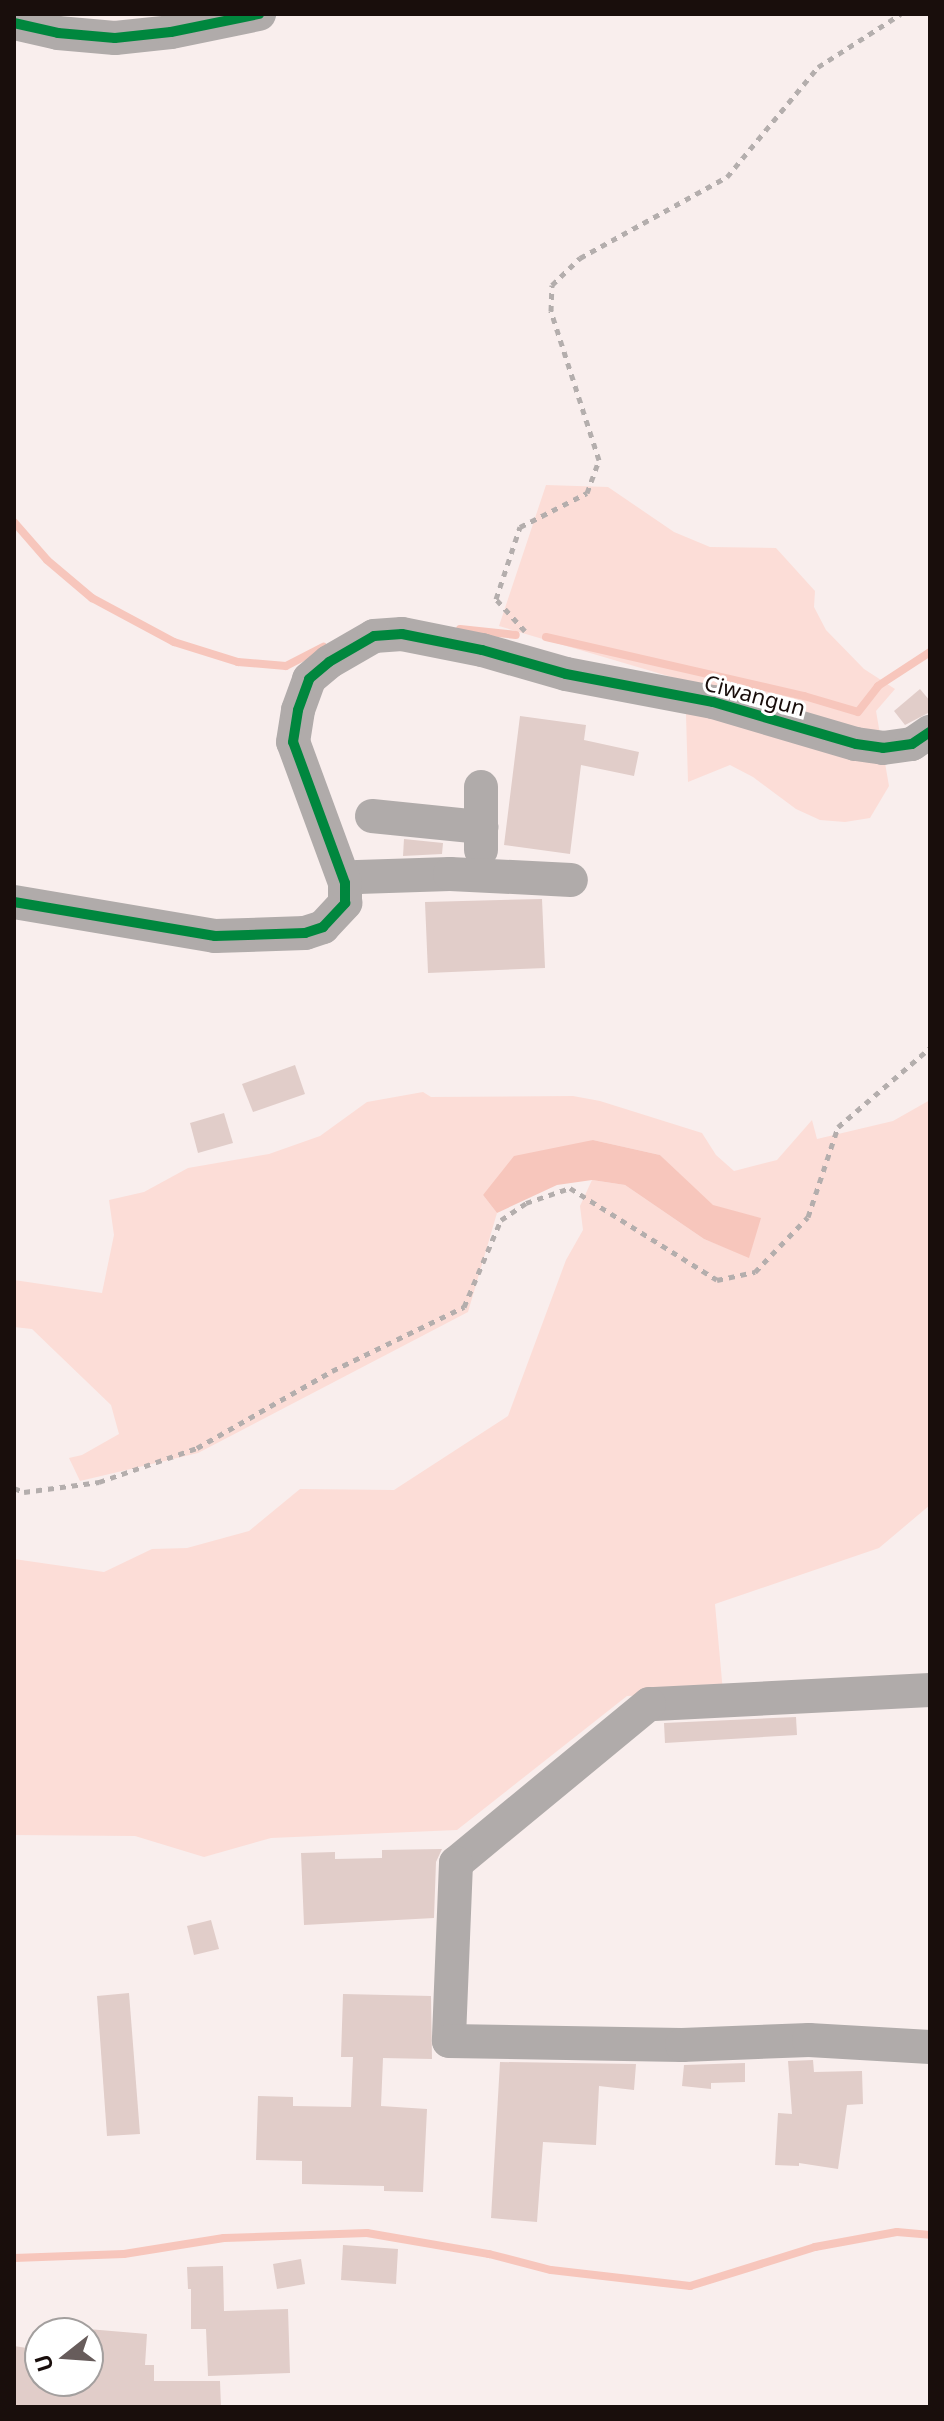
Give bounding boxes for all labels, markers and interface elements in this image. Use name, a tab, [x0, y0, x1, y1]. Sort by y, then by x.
street label: Ciwangun	[702, 669, 808, 721]
north arrow	[24, 2317, 104, 2397]
text: U	[26, 2351, 60, 2376]

